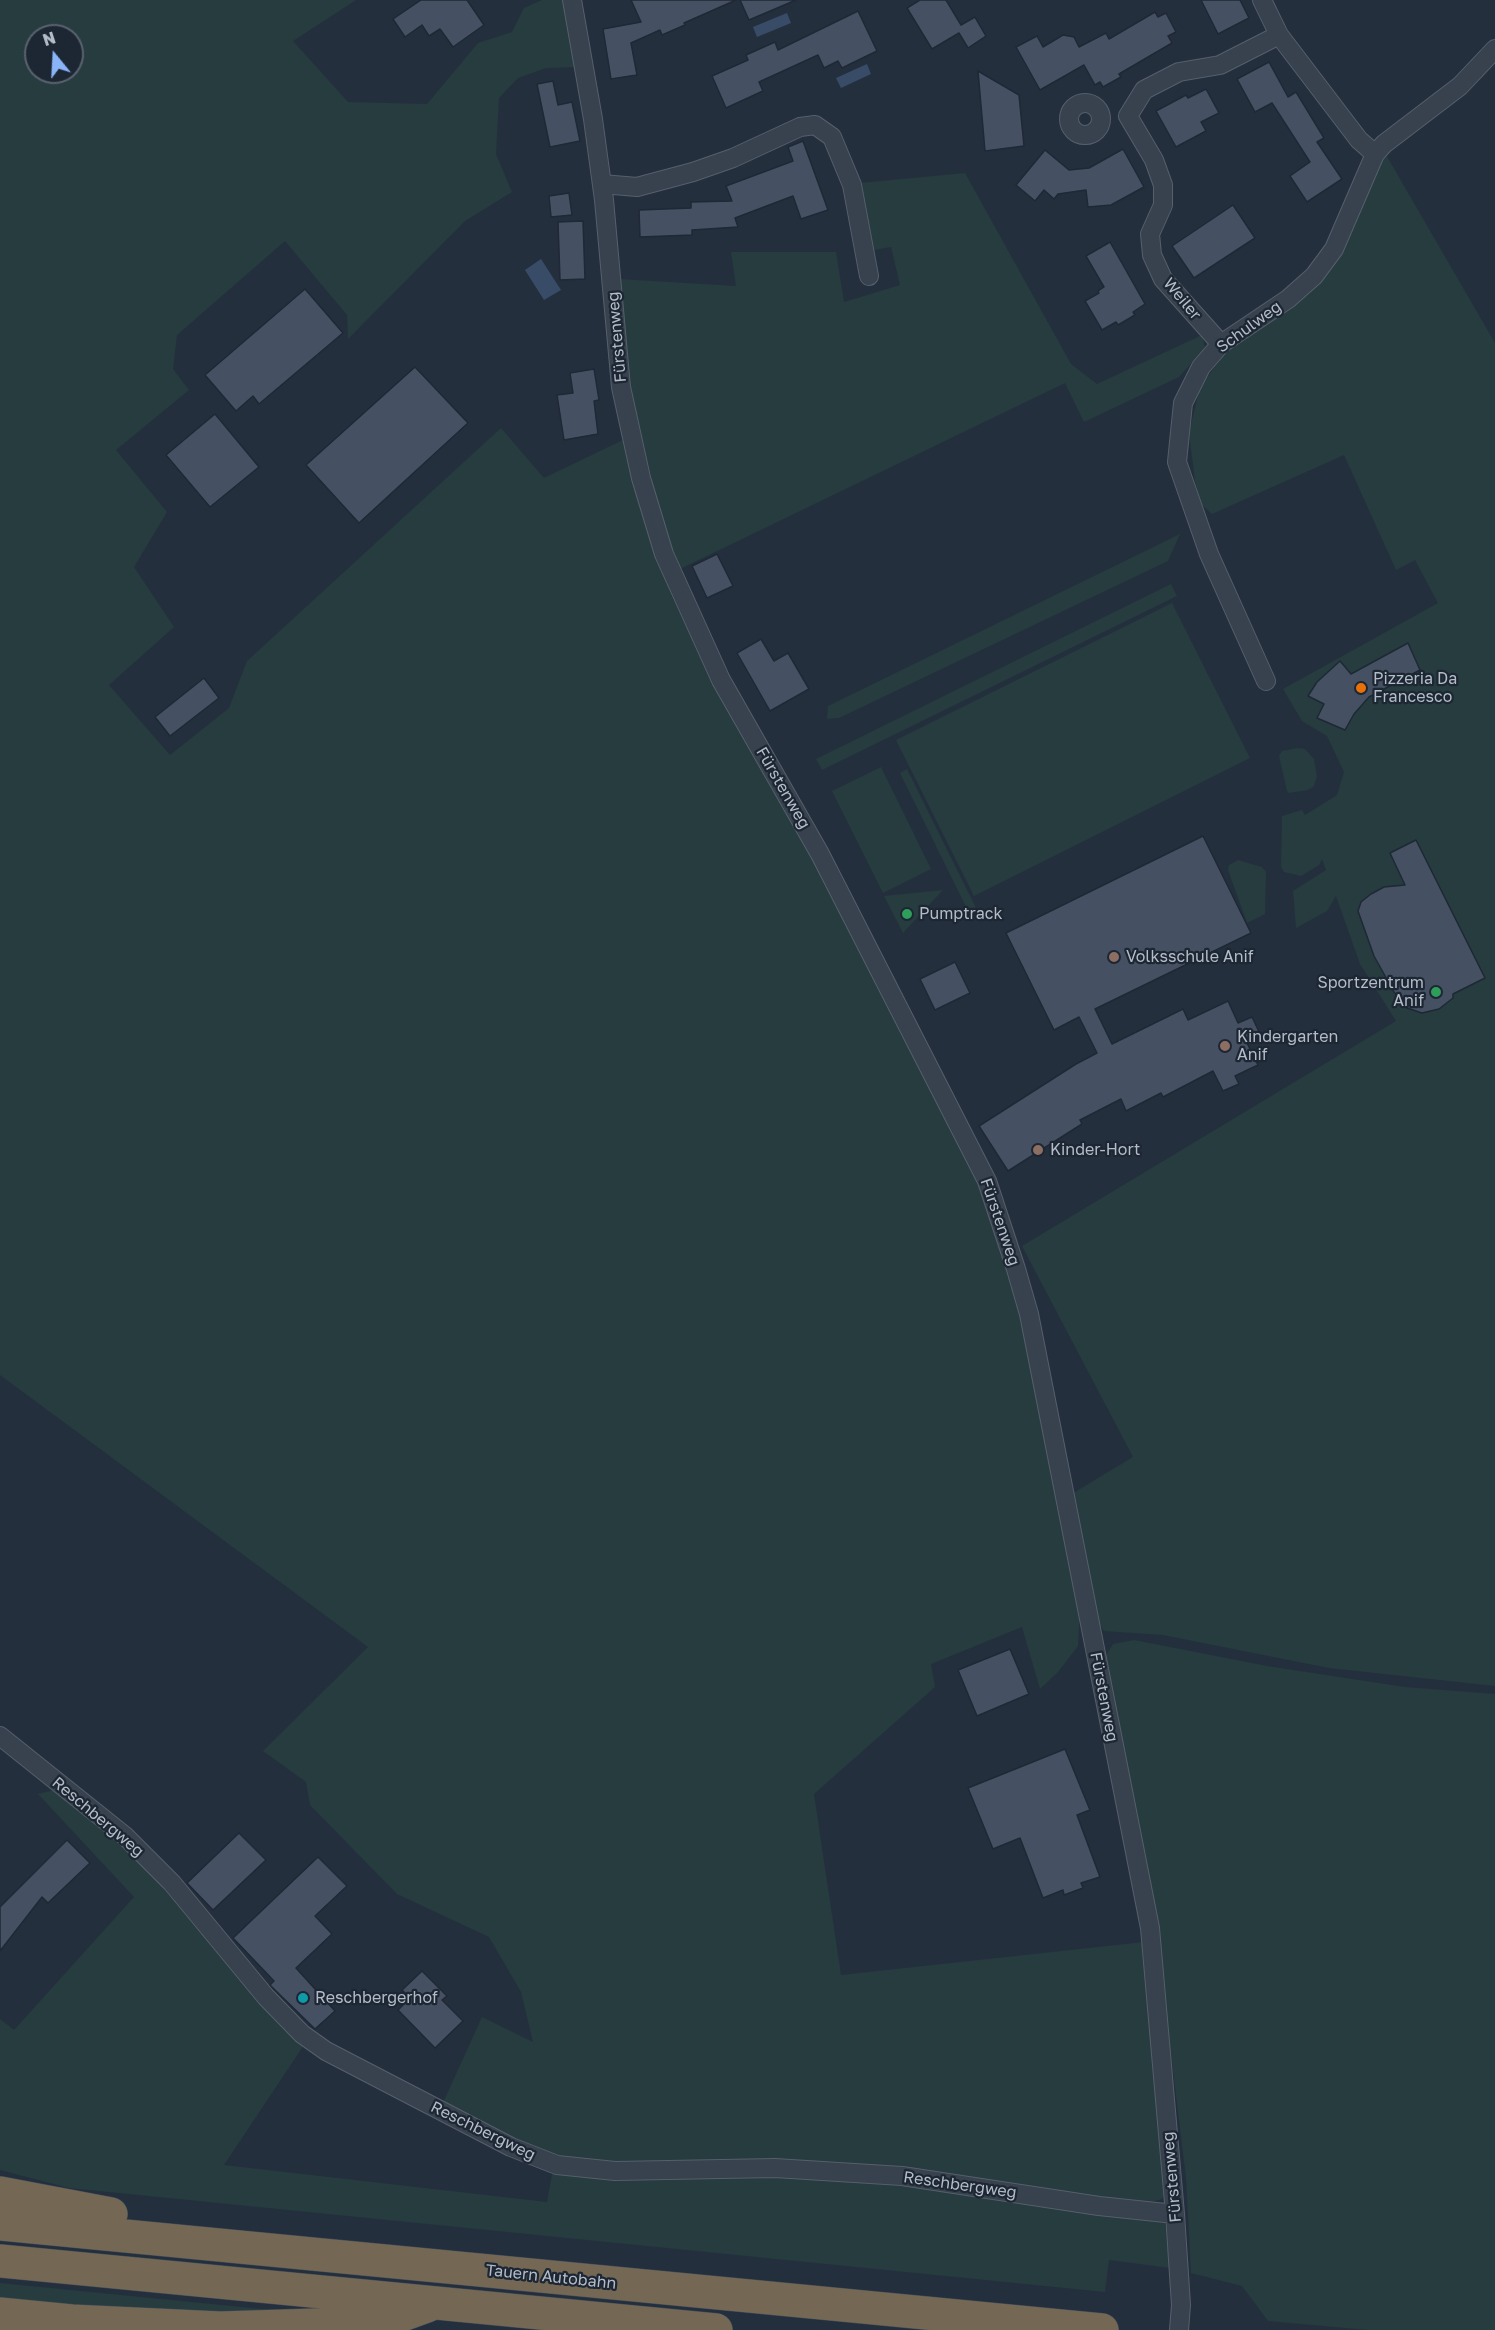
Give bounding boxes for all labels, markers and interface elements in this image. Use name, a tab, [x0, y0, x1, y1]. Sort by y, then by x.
north arrow	[24, 24, 84, 84]
text: N	[40, 27, 58, 50]
street label: Weiler	[1159, 274, 1205, 324]
street label: Fürstenweg	[603, 291, 631, 383]
street label: Schulweg	[1213, 297, 1285, 357]
place label: Pizzeria Da Francesco	[1373, 669, 1457, 707]
marker: Pizzeria Da Francesco	[1354, 681, 1368, 695]
street label: Fürstenweg	[752, 744, 814, 832]
place label: Pumptrack	[919, 904, 1002, 924]
marker: Pumptrack	[900, 907, 914, 921]
place label: Volksschule Anif	[1126, 947, 1254, 967]
marker: Volksschule Anif	[1107, 950, 1121, 964]
place label: Sportzentrum Anif	[1317, 973, 1424, 1011]
marker: Sportzentrum Anif	[1429, 985, 1443, 999]
place label: Kindergarten Anif	[1237, 1027, 1338, 1065]
marker: Kindergarten Anif	[1218, 1039, 1232, 1053]
place label: Kinder-Hort	[1050, 1140, 1140, 1160]
marker: Kinder-Hort	[1031, 1143, 1045, 1157]
street label: Fürstenweg	[976, 1176, 1024, 1268]
street label: Fürstenweg	[1086, 1650, 1122, 1744]
street label: Reschbergweg	[48, 1773, 148, 1861]
place label: Reschbergerhof	[315, 1988, 438, 2008]
marker: Reschbergerhof	[296, 1991, 310, 2005]
street label: Reschbergweg	[428, 2097, 538, 2165]
street label: Fürstenweg	[1158, 2131, 1186, 2223]
street label: Reschbergweg	[902, 2168, 1018, 2202]
street label: Tauern Autobahn	[485, 2261, 617, 2293]

